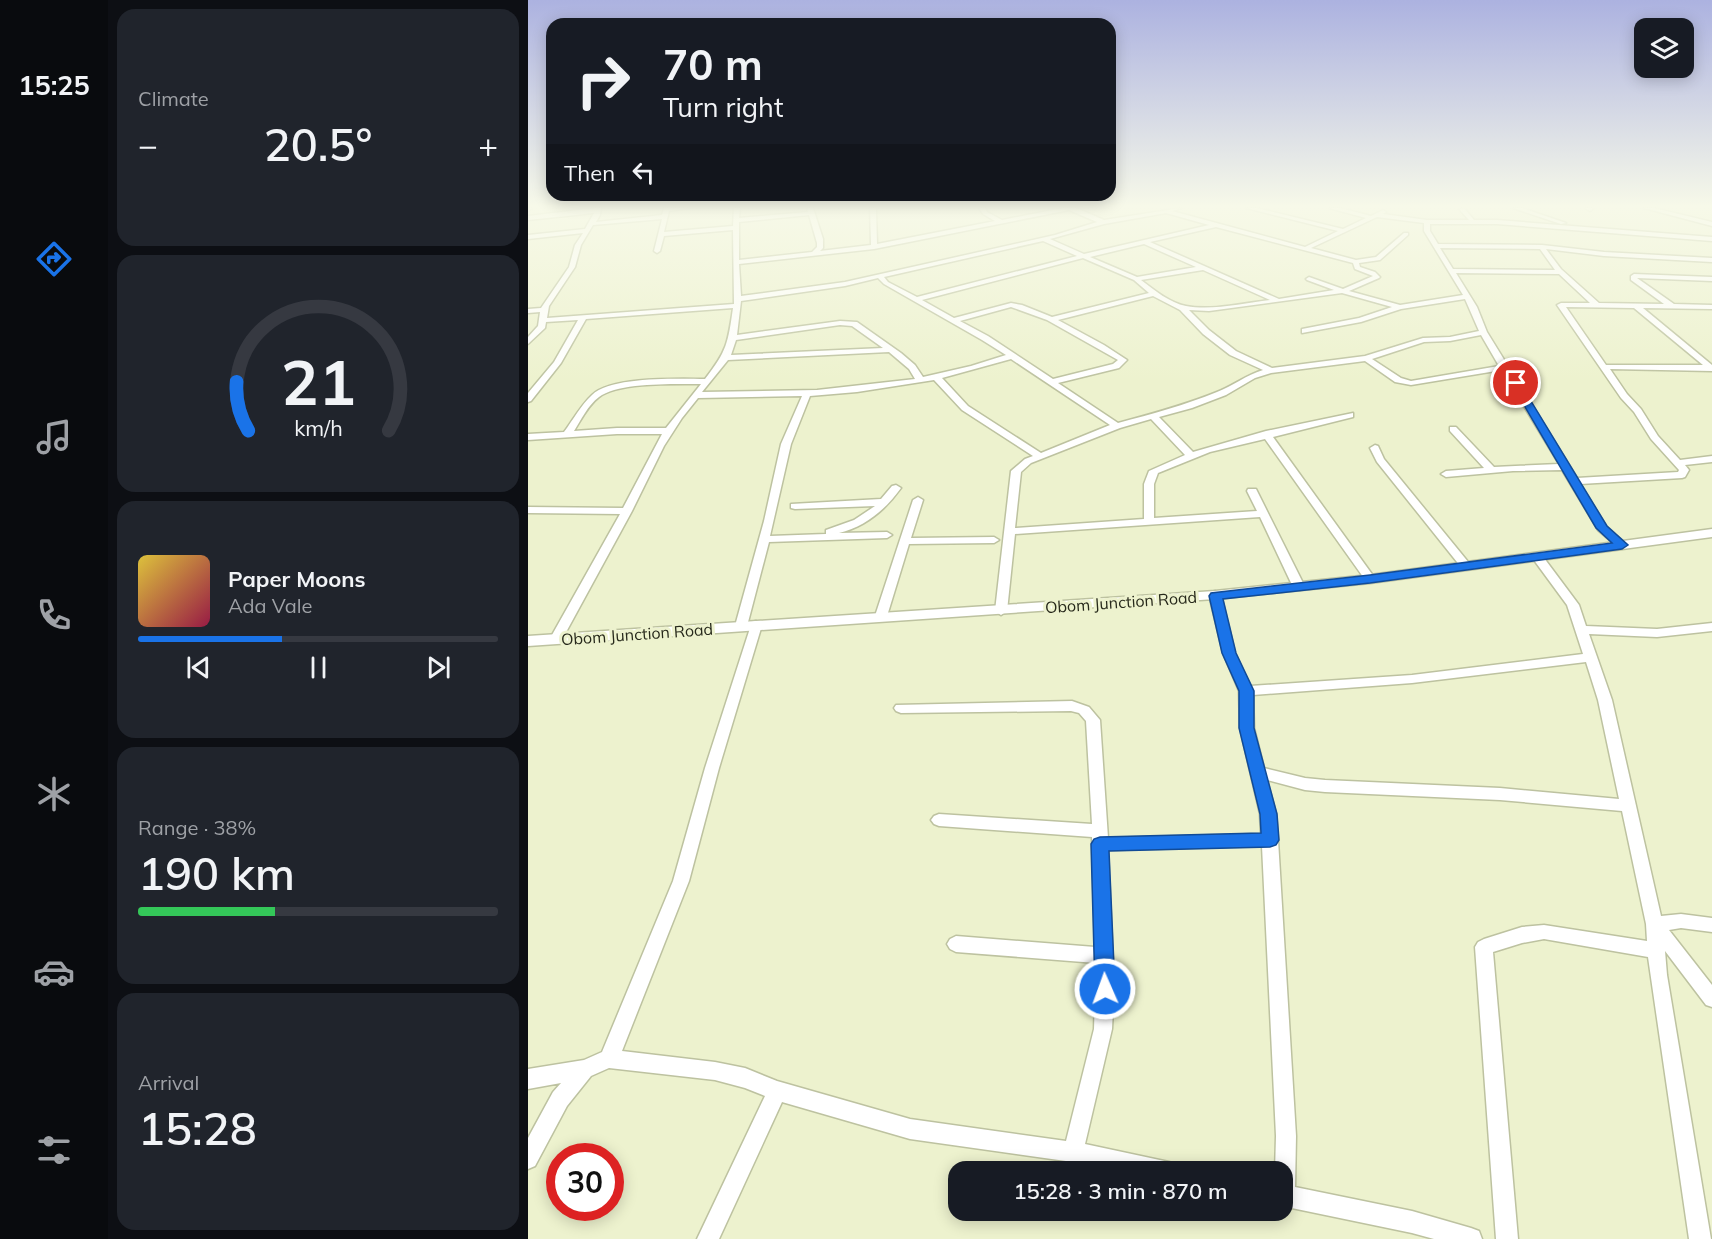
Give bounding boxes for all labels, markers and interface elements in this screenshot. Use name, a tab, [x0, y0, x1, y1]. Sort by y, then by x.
map controls	[1634, 18, 1694, 78]
button: layers	[1634, 18, 1694, 78]
text: 70 m	[663, 38, 763, 91]
icon: right	[564, 42, 642, 120]
text: 15:25	[18, 68, 90, 102]
text: Climate	[138, 86, 209, 111]
text: Turn right	[663, 90, 783, 124]
text: 20.5°	[264, 116, 372, 172]
text: −	[138, 124, 158, 165]
text: +	[478, 124, 498, 165]
icon: left	[627, 156, 660, 189]
text: Then	[564, 159, 615, 187]
icon: directions	[33, 238, 75, 280]
text: 21	[281, 342, 355, 421]
pin	[1490, 357, 1541, 408]
icon: arrive	[1499, 366, 1532, 399]
text: km/h	[294, 414, 342, 441]
icon: music	[33, 416, 75, 458]
text: Paper Moons	[228, 565, 366, 593]
street label: Obom Junction Road	[1044, 587, 1198, 617]
text: Ada Vale	[228, 593, 312, 618]
icon: phone	[33, 594, 75, 636]
street label: Obom Junction Road	[560, 619, 714, 649]
icon: previous	[182, 651, 215, 684]
icon: pause	[302, 651, 335, 684]
icon: next	[422, 651, 455, 684]
icon: climate	[33, 773, 75, 815]
text: Range · 38%	[138, 815, 256, 840]
text: 190 km	[138, 845, 295, 901]
icon: car	[33, 951, 75, 993]
position arrow	[1073, 957, 1137, 1021]
text: Arrival	[138, 1070, 199, 1095]
text: 15:28	[138, 1100, 257, 1156]
icon: filters	[33, 1129, 75, 1171]
speed limit sign: 30	[546, 1143, 624, 1221]
text: 15:28 · 3 min · 870 m	[1013, 1177, 1228, 1205]

